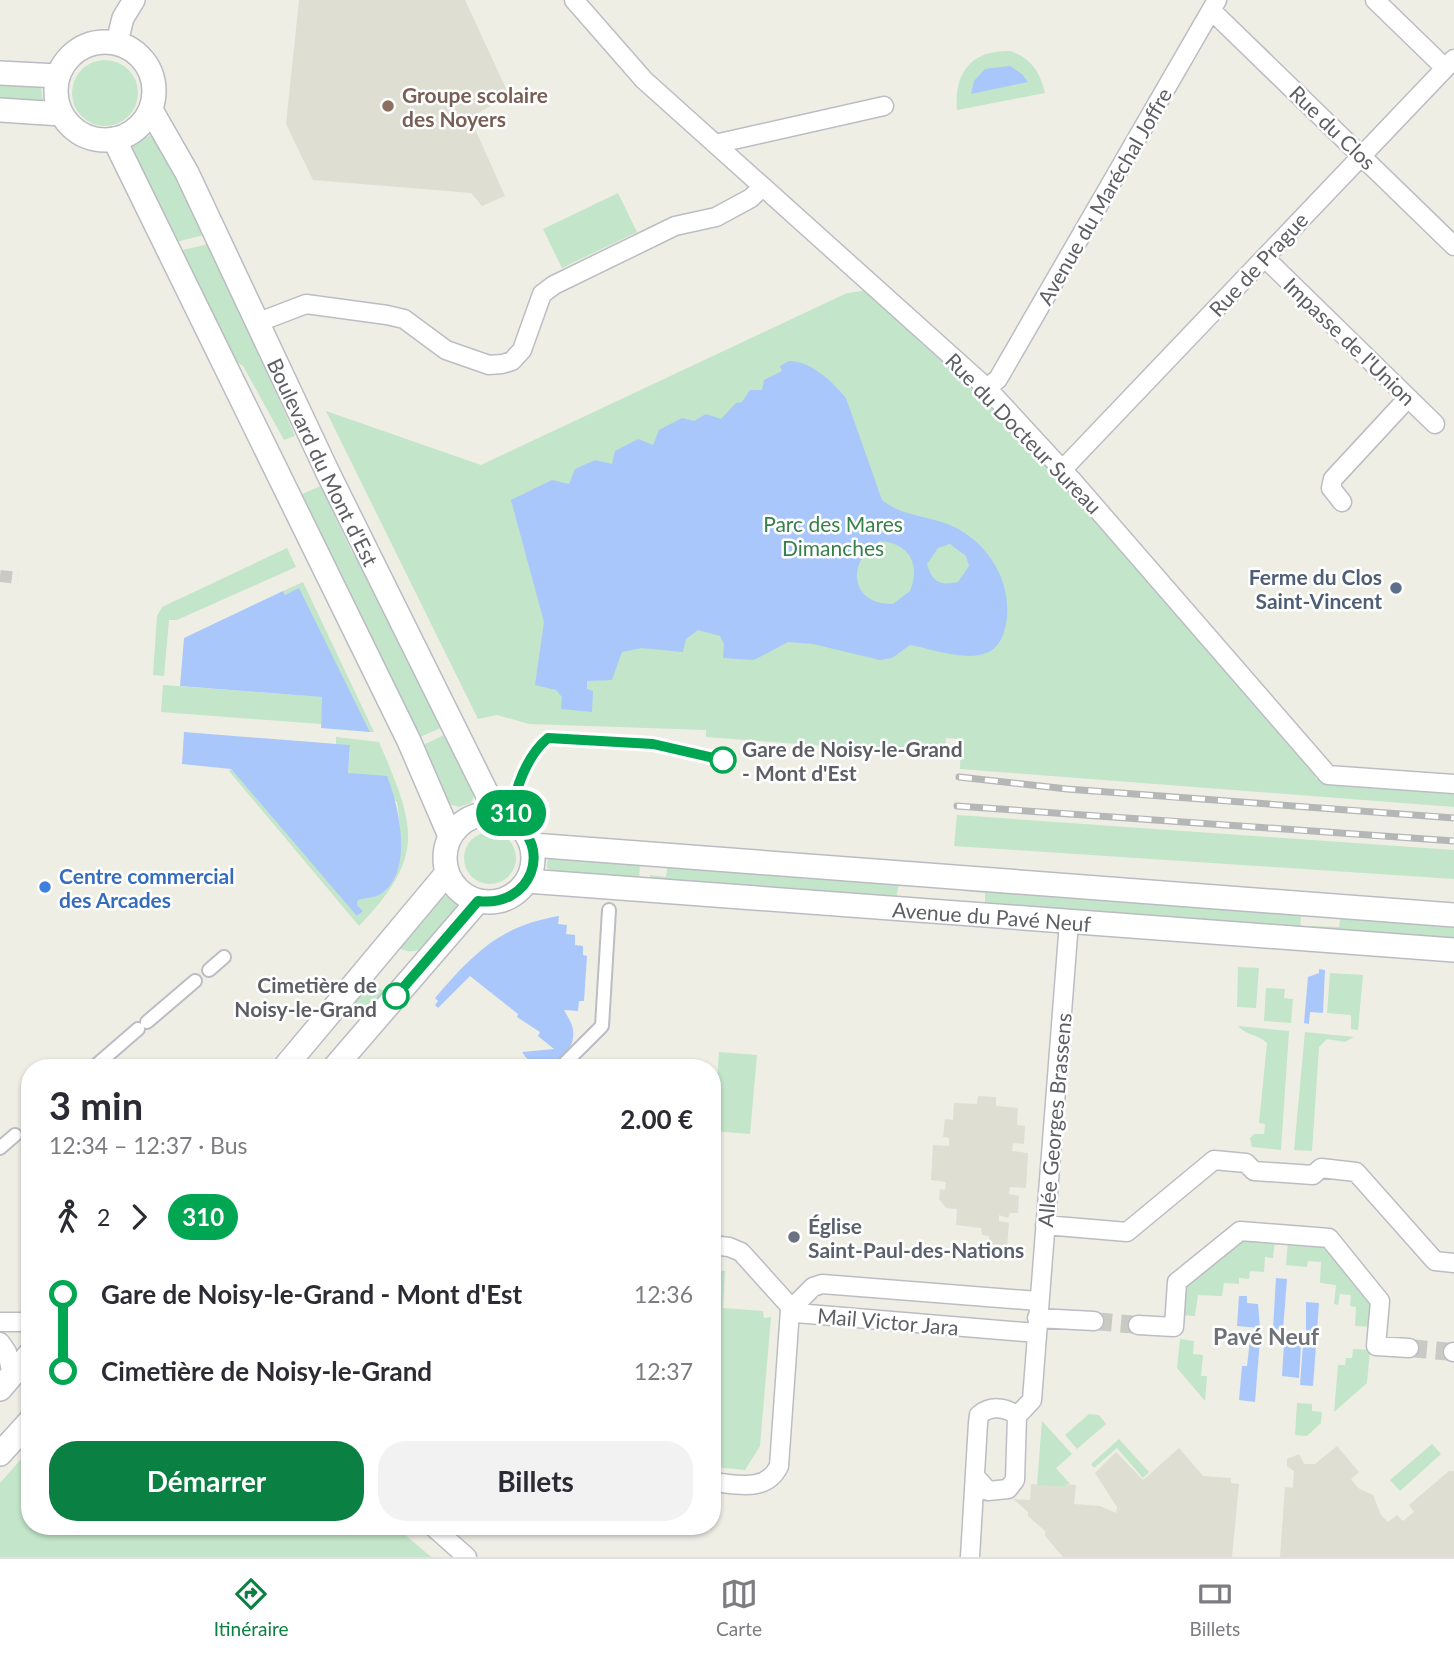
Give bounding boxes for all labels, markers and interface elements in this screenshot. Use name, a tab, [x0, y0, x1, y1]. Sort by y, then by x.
street label: Rue du Clos	[1285, 80, 1381, 174]
place label: Groupe scolaire des Noyers	[402, 82, 548, 131]
street label: Avenue du Maréchal Joffre	[1032, 83, 1176, 309]
marker: Groupe scolaire des Noyers	[380, 98, 396, 114]
street label: Rue de Prague	[1203, 207, 1313, 321]
street label: Impasse de l'Union	[1279, 272, 1421, 410]
street label: Rue du Docteur Sureau	[941, 347, 1107, 519]
street label: Boulevard du Mont d'Est	[263, 354, 385, 570]
park label: Parc des Mares Dimanches	[763, 511, 903, 560]
place label: Ferme du Clos Saint-Vincent	[1249, 564, 1382, 613]
marker: Ferme du Clos Saint-Vincent	[1388, 580, 1404, 596]
place label: Gare de Noisy-le-Grand - Mont d'Est	[742, 736, 963, 785]
marker: Gare de Noisy-le-Grand - Mont d'Est	[710, 747, 736, 773]
line badge: 310	[471, 790, 551, 836]
text: 310	[490, 798, 532, 827]
place label: Centre commercial des Arcades	[59, 863, 235, 912]
marker: Centre commercial des Arcades	[37, 879, 53, 895]
street label: Avenue du Pavé Neuf	[891, 896, 1093, 935]
place label: Cimetière de Noisy-le-Grand	[234, 972, 377, 1021]
marker: Cimetière de Noisy-le-Grand	[383, 983, 409, 1009]
street label: Allée Georges Brassens	[1032, 1012, 1076, 1228]
text: 3 min	[49, 1082, 143, 1128]
text: 2.00 €	[620, 1103, 693, 1135]
text: 12:34 – 12:37 · Bus	[49, 1131, 248, 1159]
icon: walk	[49, 1198, 87, 1236]
icon: forward	[120, 1198, 158, 1236]
text: 310	[182, 1202, 224, 1231]
text: 2	[97, 1203, 110, 1231]
place label: Église Saint-Paul-des-Nations	[808, 1213, 1024, 1262]
marker: Église Saint-Paul-des-Nations	[786, 1229, 802, 1245]
text: Gare de Noisy-le-Grand - Mont d'Est	[101, 1278, 522, 1310]
text: 12:36	[634, 1280, 693, 1308]
street label: Mail Victor Jara	[816, 1302, 960, 1340]
district label: Pavé Neuf	[1213, 1322, 1320, 1350]
text: Cimetière de Noisy-le-Grand	[101, 1355, 432, 1387]
text: 12:37	[634, 1357, 693, 1385]
button: Démarrer	[49, 1441, 364, 1521]
button: Billets	[378, 1441, 693, 1521]
tab: Itinéraire	[214, 1575, 289, 1640]
tab: Carte	[716, 1575, 762, 1640]
tab: Billets	[1190, 1575, 1240, 1640]

